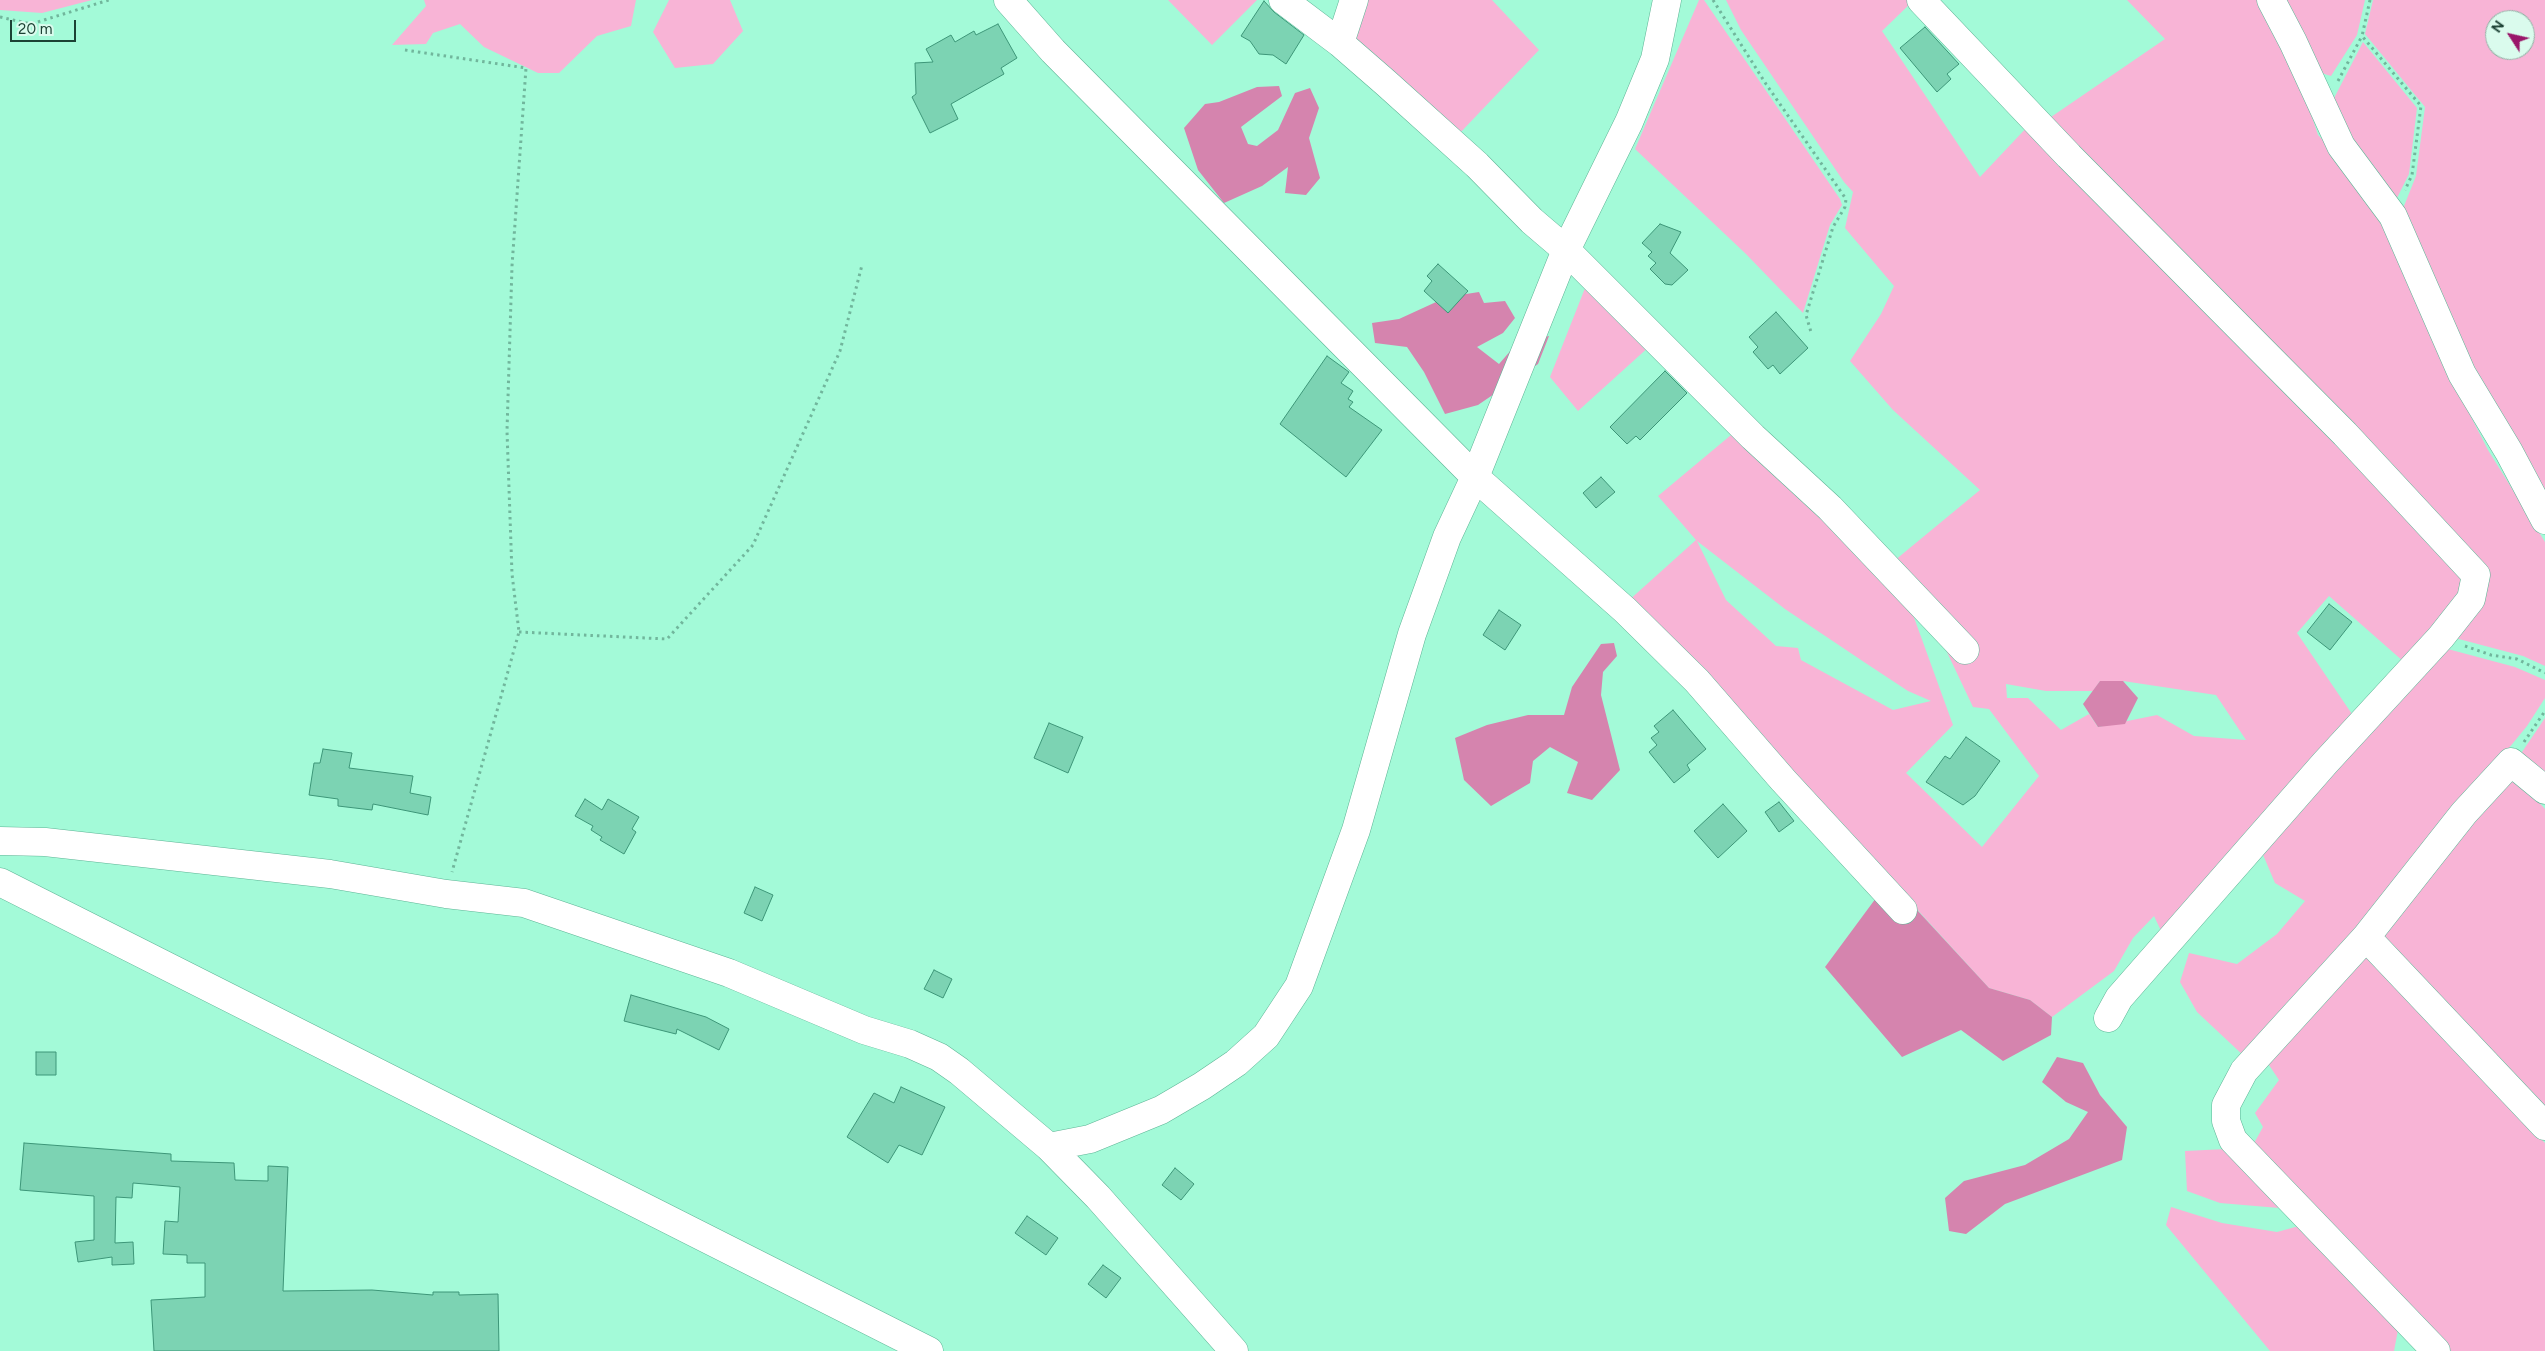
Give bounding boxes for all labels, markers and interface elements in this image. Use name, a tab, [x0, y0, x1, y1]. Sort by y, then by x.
scale bar	[12, 10, 79, 42]
north arrow	[2485, 10, 2535, 60]
text: N	[2488, 17, 2508, 36]
text: 20 m	[18, 20, 52, 38]

